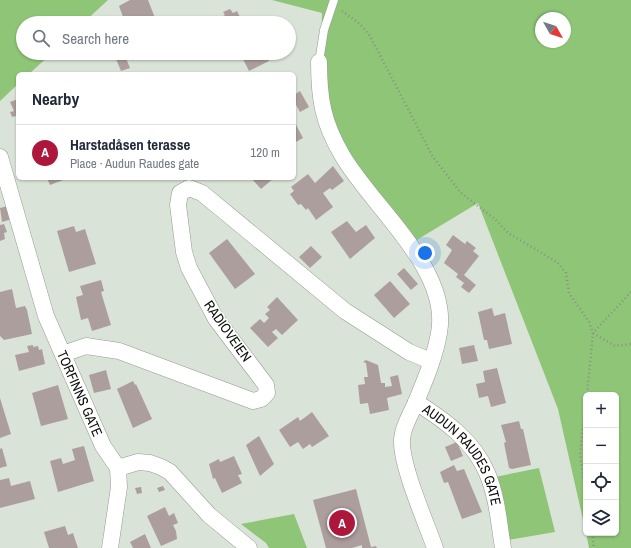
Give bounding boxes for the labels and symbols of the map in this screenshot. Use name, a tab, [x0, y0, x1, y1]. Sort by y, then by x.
north arrow	[535, 12, 571, 48]
your location	[415, 243, 435, 263]
street label: RADIOVEIEN	[200, 297, 256, 365]
street label: TORFINNS GATE	[53, 348, 107, 439]
street label: AUDUN RAUDES GATE	[418, 399, 505, 507]
pin: A	[329, 508, 355, 538]

